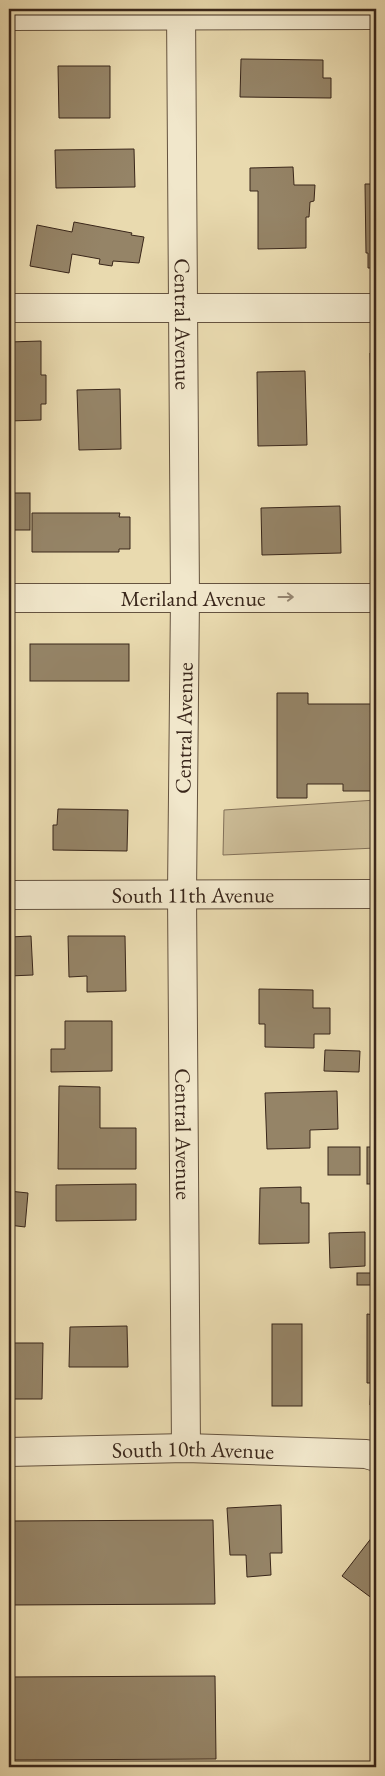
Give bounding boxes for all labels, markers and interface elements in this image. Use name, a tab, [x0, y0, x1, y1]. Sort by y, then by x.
street label: Central Avenue	[168, 258, 198, 390]
street label: Meriland Avenue	[120, 584, 266, 613]
one-way arrow	[278, 592, 294, 602]
street label: Central Avenue	[168, 662, 200, 794]
street label: South 11th Avenue	[112, 880, 275, 909]
street label: Central Avenue	[169, 1068, 199, 1200]
street label: South 10th Avenue	[111, 1433, 275, 1465]

